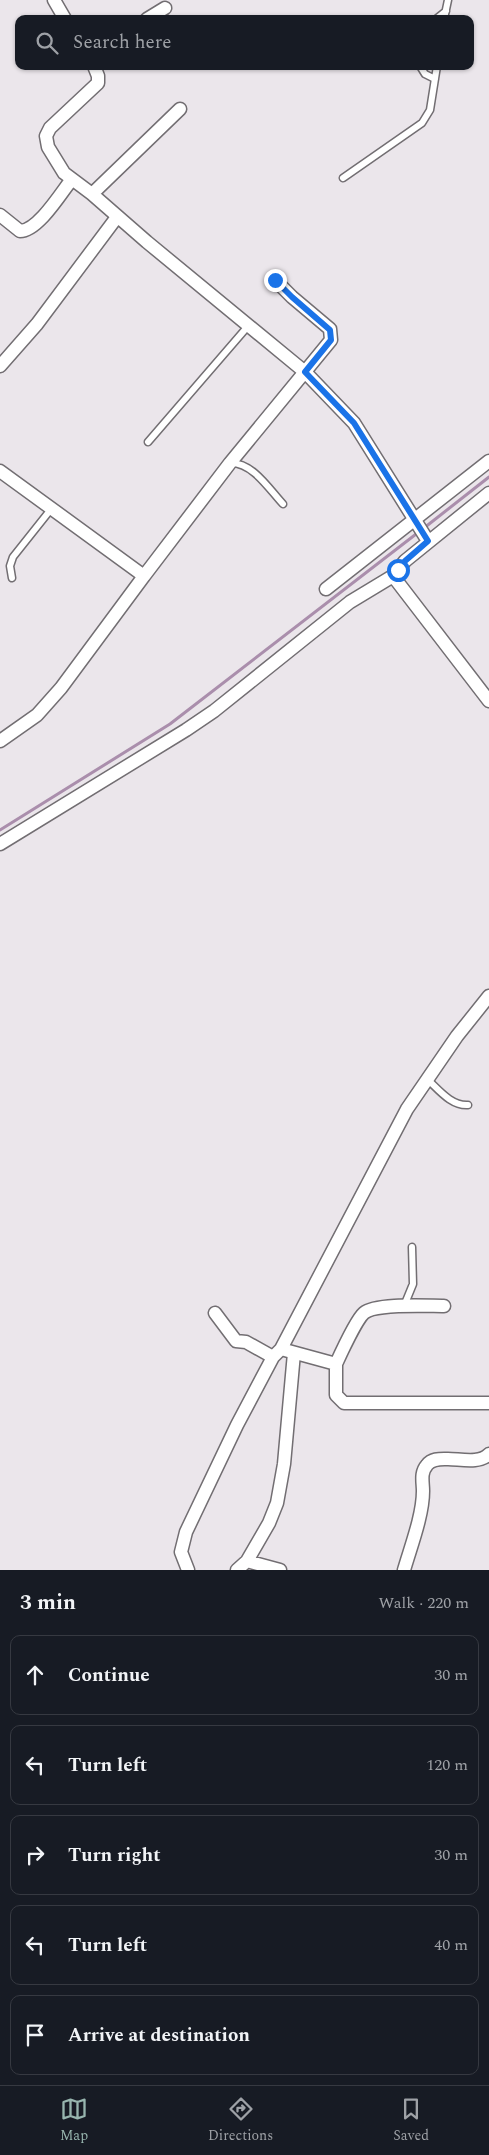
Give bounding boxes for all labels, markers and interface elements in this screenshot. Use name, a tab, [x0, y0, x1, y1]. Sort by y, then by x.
search box	[15, 15, 474, 70]
text: Search here	[73, 28, 172, 57]
icon: search	[33, 29, 61, 57]
route end	[264, 269, 287, 292]
route start	[387, 559, 410, 582]
text: 3 min	[20, 1587, 76, 1619]
text: Walk · 220 m	[378, 1591, 469, 1615]
icon: ahead	[21, 1661, 49, 1689]
text: Continue	[68, 1661, 150, 1690]
text: 30 m	[434, 1663, 468, 1687]
icon: left	[21, 1751, 49, 1779]
text: Turn left	[68, 1751, 147, 1780]
text: 120 m	[426, 1753, 468, 1777]
icon: right	[21, 1841, 49, 1869]
text: Turn right	[68, 1841, 161, 1870]
text: 30 m	[434, 1843, 468, 1867]
icon: left	[21, 1931, 49, 1959]
text: Turn left	[68, 1931, 147, 1960]
text: 40 m	[434, 1933, 468, 1957]
icon: arrive	[21, 2021, 49, 2049]
text: Arrive at destination	[68, 2021, 250, 2050]
tab: Map	[60, 2095, 88, 2146]
tab: Directions	[208, 2095, 273, 2146]
tab: Saved	[393, 2095, 429, 2146]

